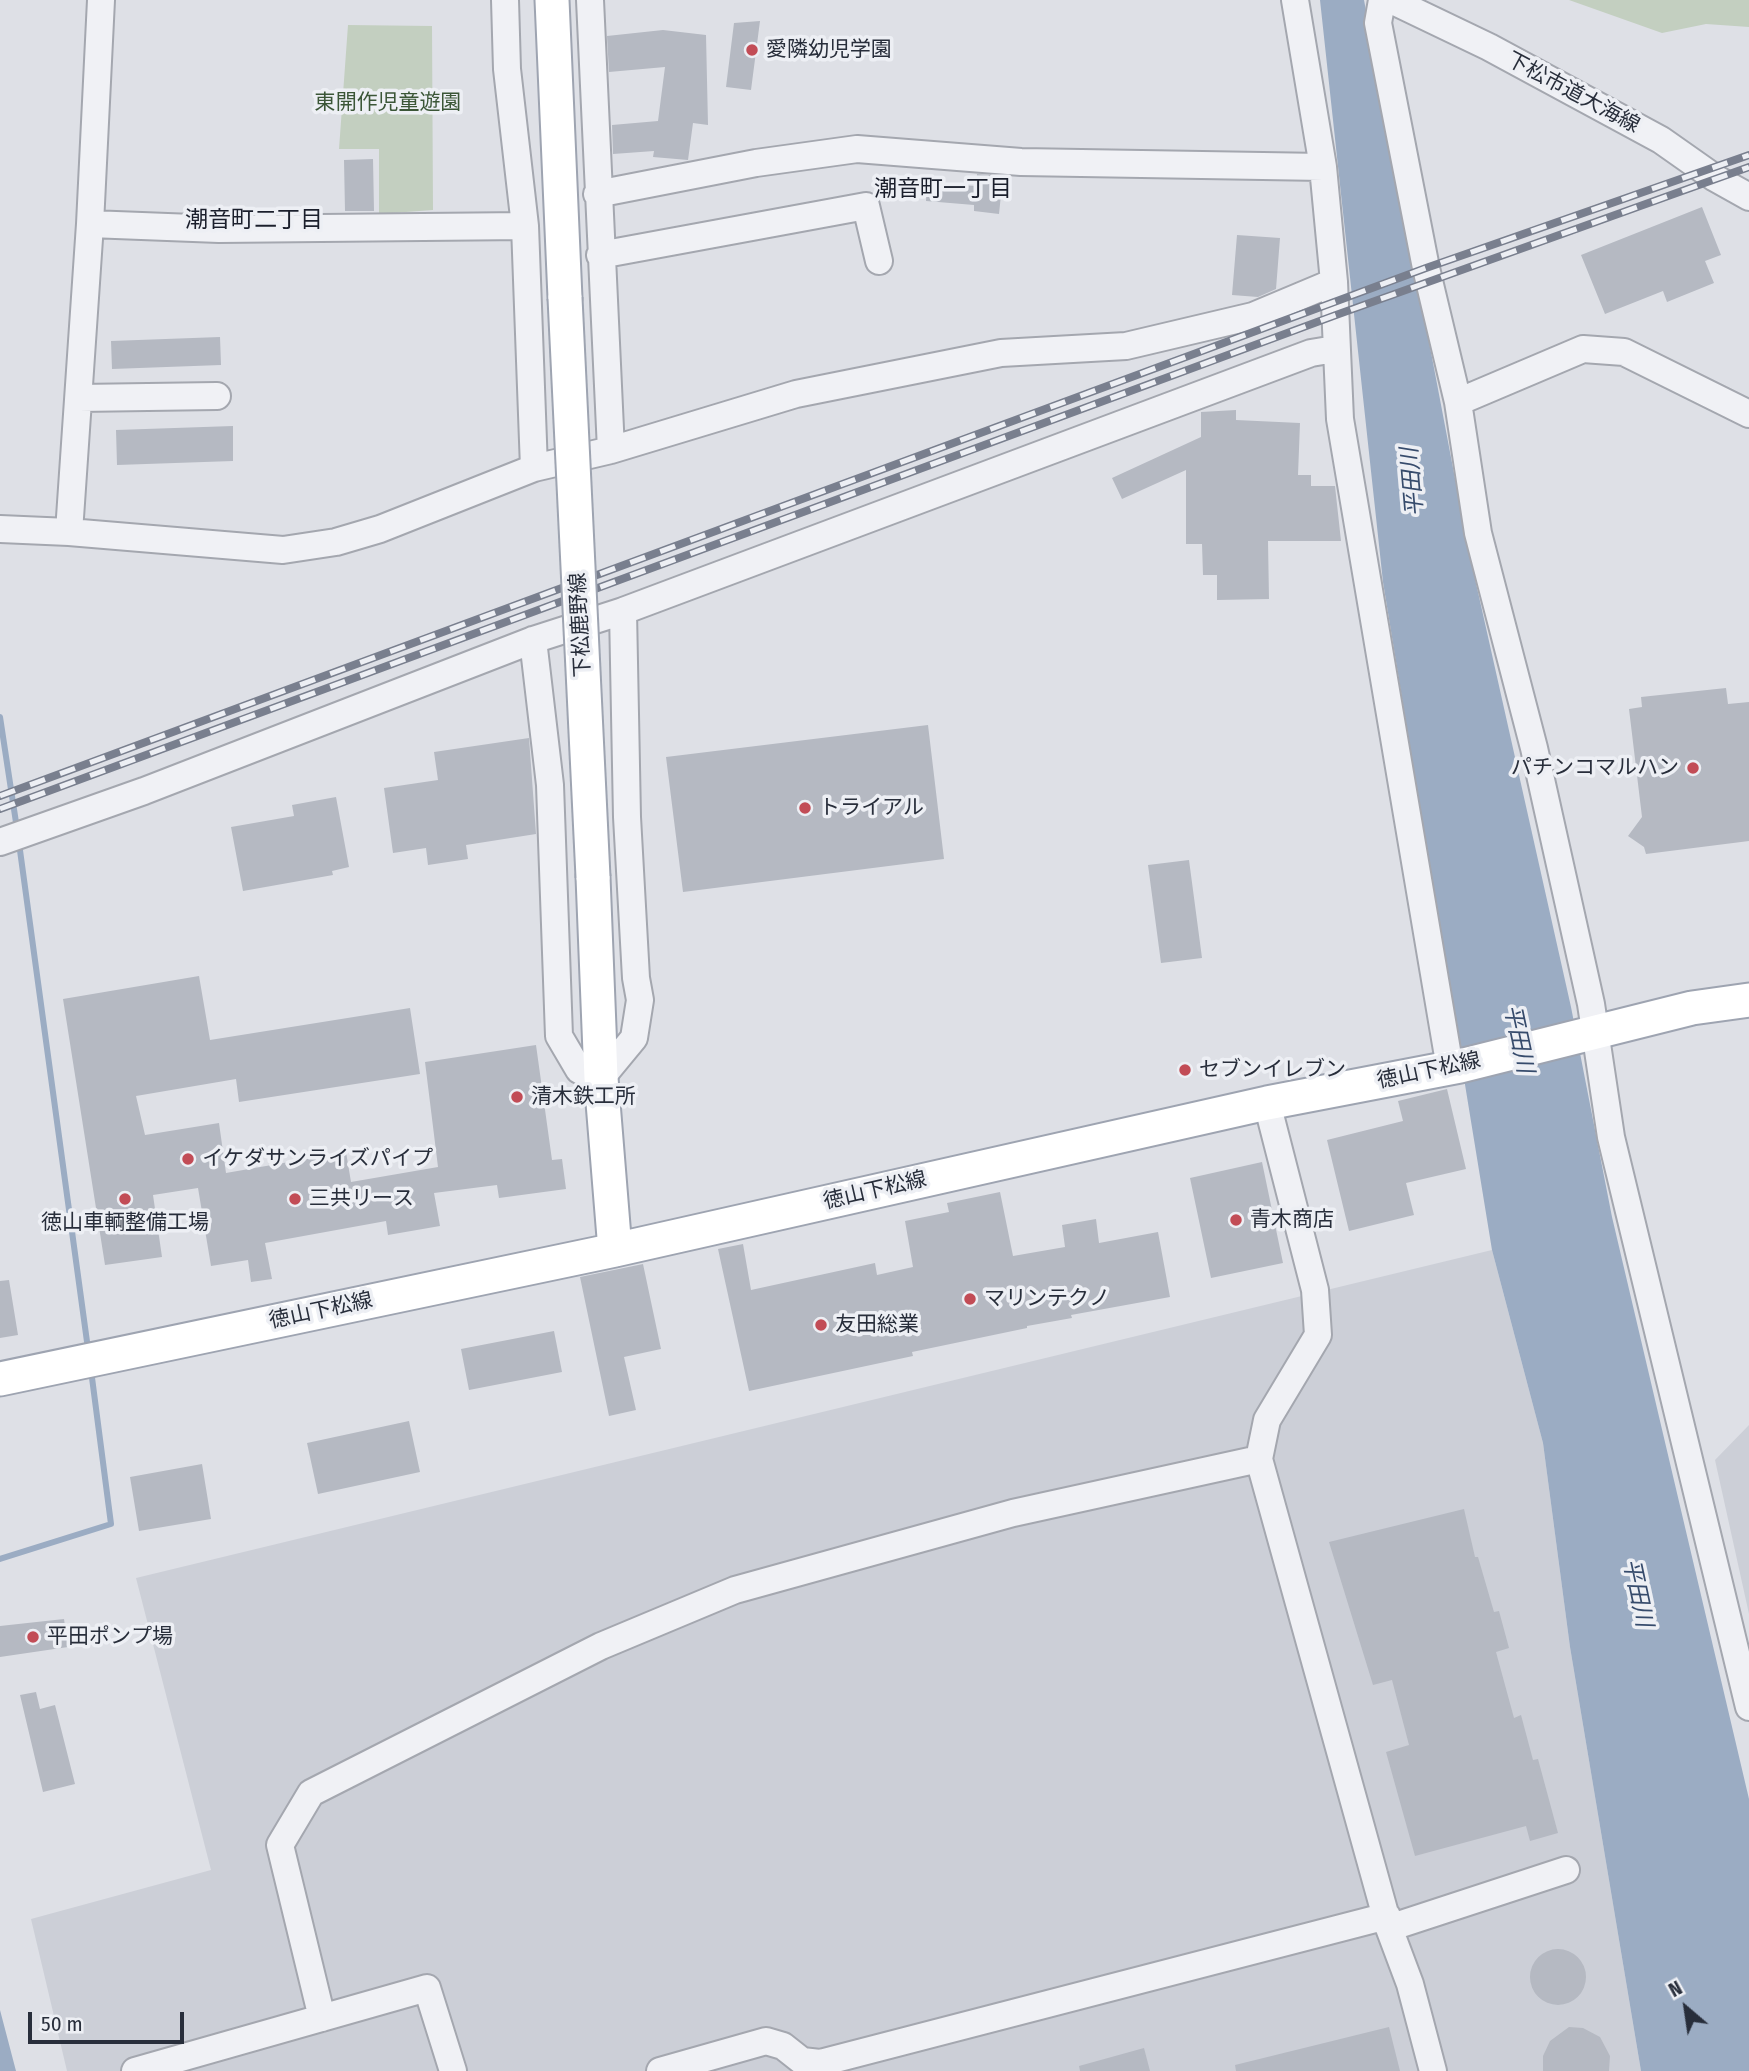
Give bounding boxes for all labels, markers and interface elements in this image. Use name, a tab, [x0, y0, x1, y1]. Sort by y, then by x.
place label: 愛隣幼児学園	[766, 37, 892, 63]
marker: 愛隣幼児学園	[744, 42, 760, 58]
street label: 下松市道大海線	[1502, 47, 1644, 139]
park label: 東開作児童遊園	[315, 90, 461, 116]
district label: 潮音町一丁目	[874, 176, 1012, 204]
district label: 潮音町二丁目	[185, 207, 323, 235]
water label: 平田川	[1396, 446, 1430, 518]
street label: 下松鹿野線	[566, 572, 596, 678]
place label: パチンコマルハン	[1511, 755, 1679, 781]
marker: パチンコマルハン	[1685, 760, 1701, 776]
place label: トライアル	[819, 795, 924, 821]
marker: トライアル	[797, 800, 813, 816]
water label: 平田川	[1497, 1002, 1539, 1076]
street label: 徳山下松線	[1375, 1048, 1483, 1094]
place label: セブンイレブン	[1199, 1057, 1346, 1083]
marker: セブンイレブン	[1177, 1062, 1193, 1078]
place label: 清木鉄工所	[531, 1084, 636, 1110]
marker: 清木鉄工所	[509, 1089, 525, 1105]
place label: イケダサンライズパイプ	[202, 1146, 433, 1172]
marker: イケダサンライズパイプ	[180, 1151, 196, 1167]
street label: 徳山下松線	[821, 1167, 929, 1215]
place label: 三共リース	[309, 1186, 414, 1212]
marker: 徳山車輌整備工場	[117, 1191, 133, 1207]
marker: 三共リース	[287, 1191, 303, 1207]
place label: 青木商店	[1250, 1207, 1334, 1233]
place label: 徳山車輌整備工場	[41, 1210, 209, 1236]
marker: 青木商店	[1228, 1212, 1244, 1228]
place label: マリンテクノ	[984, 1286, 1110, 1312]
street label: 徳山下松線	[267, 1288, 375, 1334]
marker: マリンテクノ	[962, 1291, 978, 1307]
place label: 友田総業	[835, 1312, 919, 1338]
marker: 友田総業	[813, 1317, 829, 1333]
water label: 平田川	[1616, 1556, 1658, 1630]
place label: 平田ポンプ場	[47, 1624, 173, 1650]
marker: 平田ポンプ場	[25, 1629, 41, 1645]
north arrow	[1651, 1973, 1721, 2043]
text: N	[1665, 1976, 1686, 2002]
scale bar	[32, 1997, 187, 2041]
text: 50 m	[41, 2011, 83, 2037]

